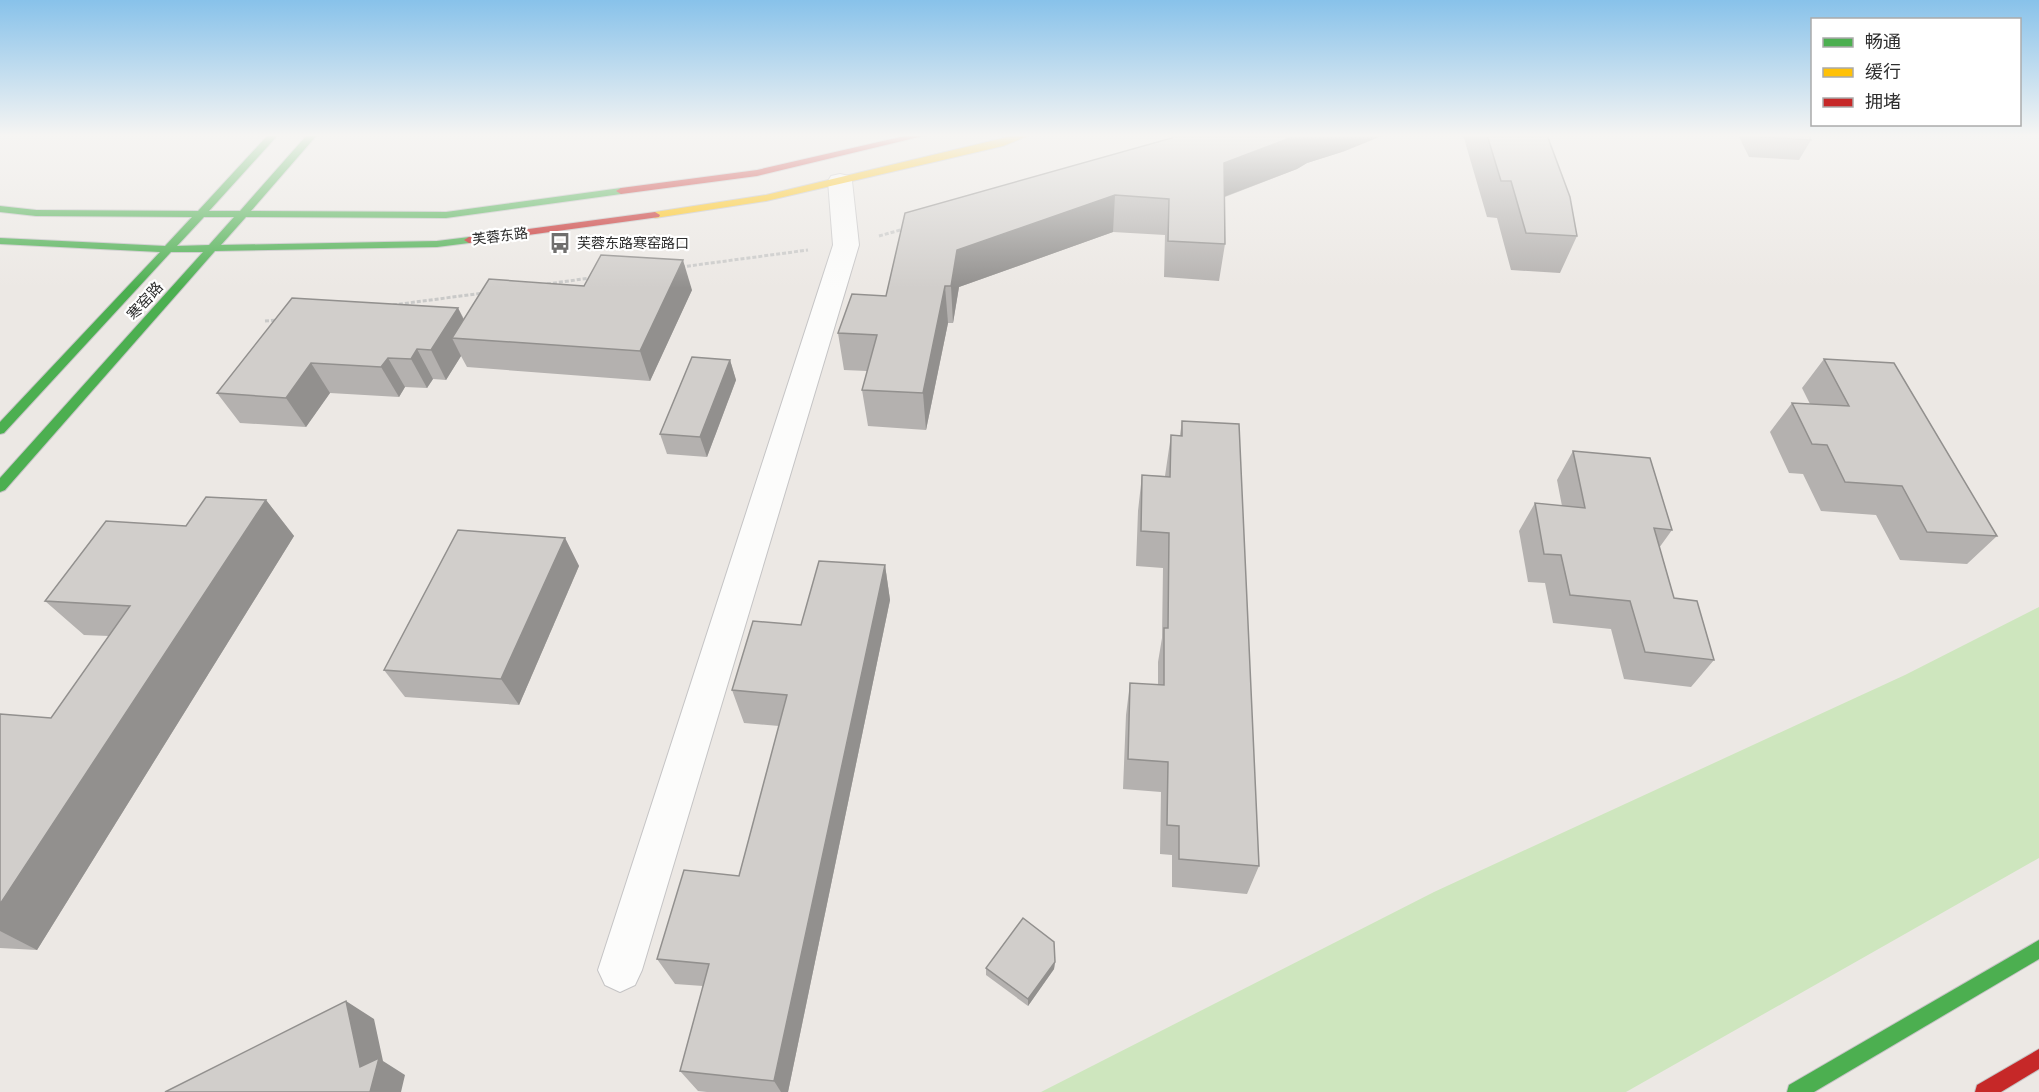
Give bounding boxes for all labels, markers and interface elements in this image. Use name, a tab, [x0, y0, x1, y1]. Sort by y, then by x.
legend	[1811, 18, 2021, 126]
text: 畅通	[1865, 30, 1901, 53]
text: 缓行	[1865, 60, 1901, 83]
text: 拥堵	[1865, 90, 1901, 113]
street label: 芙蓉东路	[471, 224, 529, 248]
bus stop icon: 芙蓉东路寒窑路口	[548, 231, 572, 255]
place label: 芙蓉东路寒窑路口	[577, 234, 689, 252]
street label: 寒窑路	[123, 278, 167, 324]

